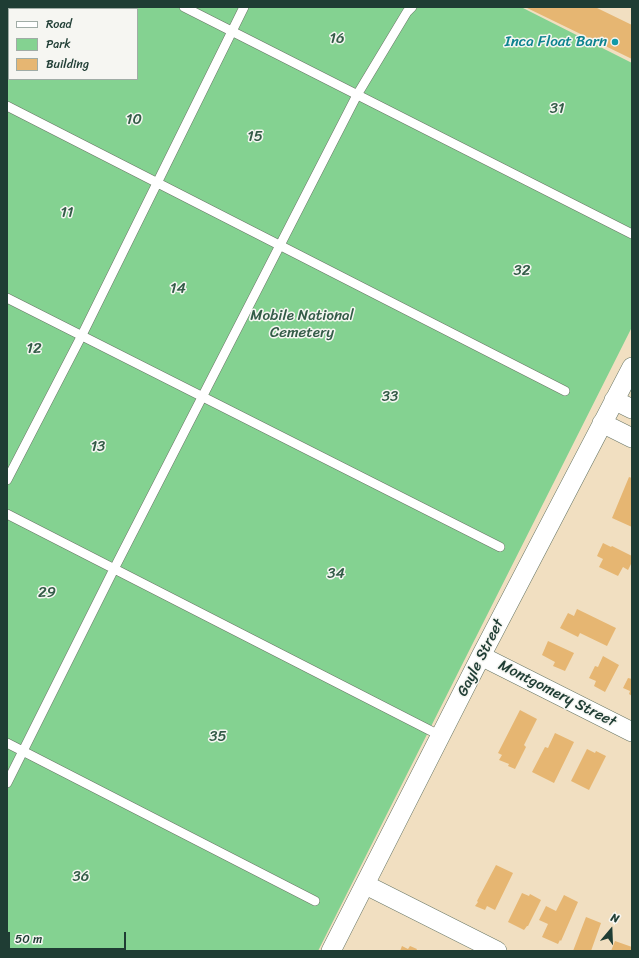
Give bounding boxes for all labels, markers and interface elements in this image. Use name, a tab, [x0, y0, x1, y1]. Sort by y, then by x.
legend	[8, 8, 138, 80]
text: Road	[46, 13, 72, 35]
park label: 16	[330, 30, 344, 48]
text: Park	[46, 33, 71, 55]
place label: Inca Float Barn	[505, 33, 607, 51]
marker: Inca Float Barn	[610, 37, 620, 47]
text: Building	[46, 53, 89, 75]
park label: 31	[550, 100, 564, 118]
park label: 10	[126, 111, 142, 129]
park label: 15	[247, 128, 263, 146]
park label: 11	[61, 204, 73, 222]
park label: 32	[514, 262, 530, 280]
park label: 14	[170, 280, 186, 298]
park label: Mobile National Cemetery	[250, 307, 354, 342]
park label: 12	[26, 340, 42, 358]
park label: 33	[382, 388, 398, 406]
park label: 13	[91, 438, 105, 456]
park label: 34	[327, 565, 345, 583]
park label: 29	[38, 584, 56, 602]
street label: Gayle Street	[454, 616, 508, 700]
street label: Montgomery Street	[495, 657, 619, 731]
park label: 35	[209, 728, 227, 746]
park label: 36	[73, 868, 89, 886]
text: N	[608, 908, 622, 928]
north arrow	[591, 910, 631, 950]
scale bar	[10, 924, 128, 950]
text: 50 m	[15, 928, 42, 950]

